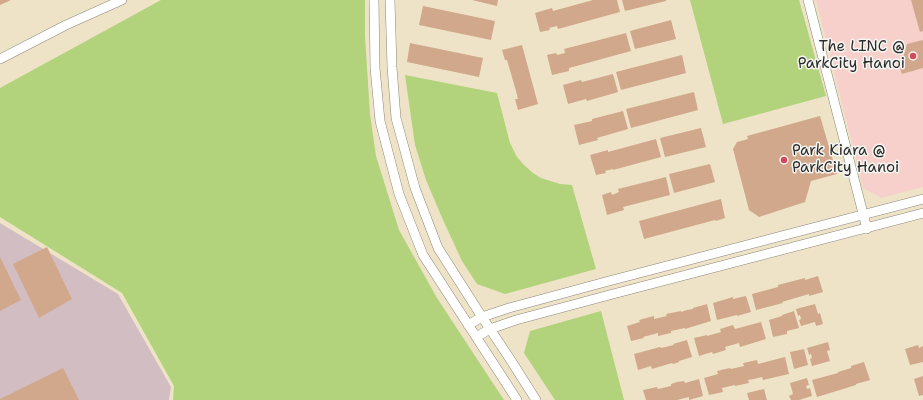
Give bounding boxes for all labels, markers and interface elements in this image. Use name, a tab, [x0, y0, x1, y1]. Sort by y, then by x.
place label: The LINC @ ParkCity Hanoi	[798, 38, 905, 73]
marker: The LINC @ ParkCity Hanoi	[908, 51, 918, 61]
place label: Park Kiara @ ParkCity Hanoi	[792, 142, 899, 177]
marker: Park Kiara @ ParkCity Hanoi	[779, 155, 789, 165]

